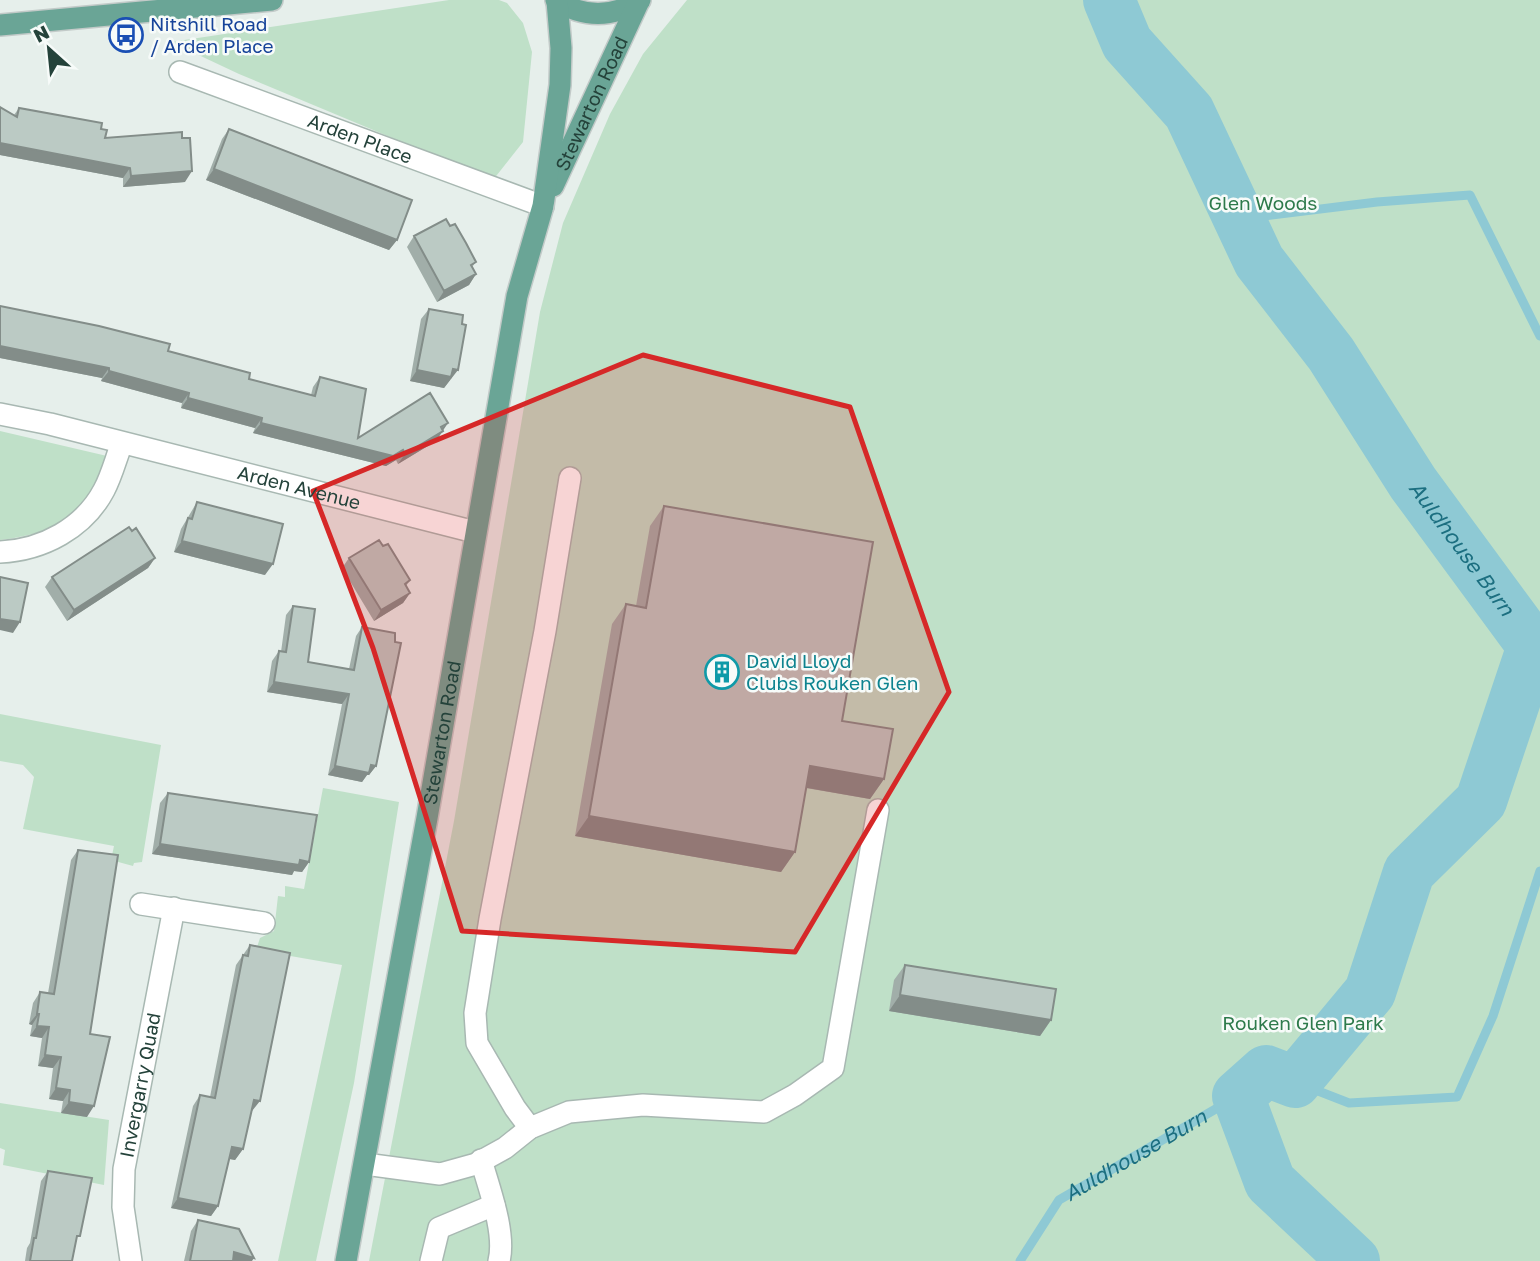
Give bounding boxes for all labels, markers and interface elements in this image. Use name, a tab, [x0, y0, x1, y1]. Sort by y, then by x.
place label: Nitshill Road / Arden Place	[150, 12, 274, 57]
north arrow	[14, 14, 84, 84]
bus stop icon: Nitshill Road / Arden Place	[107, 16, 145, 54]
text: N	[29, 20, 53, 47]
street label: Stewarton Road	[550, 32, 632, 174]
street label: Arden Place	[305, 108, 416, 168]
park label: Glen Woods	[1209, 191, 1317, 214]
street label: Arden Avenue	[235, 460, 363, 514]
water label: Auldhouse Burn	[1404, 476, 1521, 621]
place label: David Lloyd Clubs Rouken Glen	[746, 649, 918, 694]
building icon: David Lloyd Clubs Rouken Glen	[703, 653, 741, 691]
street label: Stewarton Road	[418, 659, 465, 806]
street label: Invergarry Quad	[114, 1011, 165, 1159]
park label: Rouken Glen Park	[1222, 1011, 1384, 1034]
water label: Auldhouse Burn	[1059, 1103, 1212, 1206]

